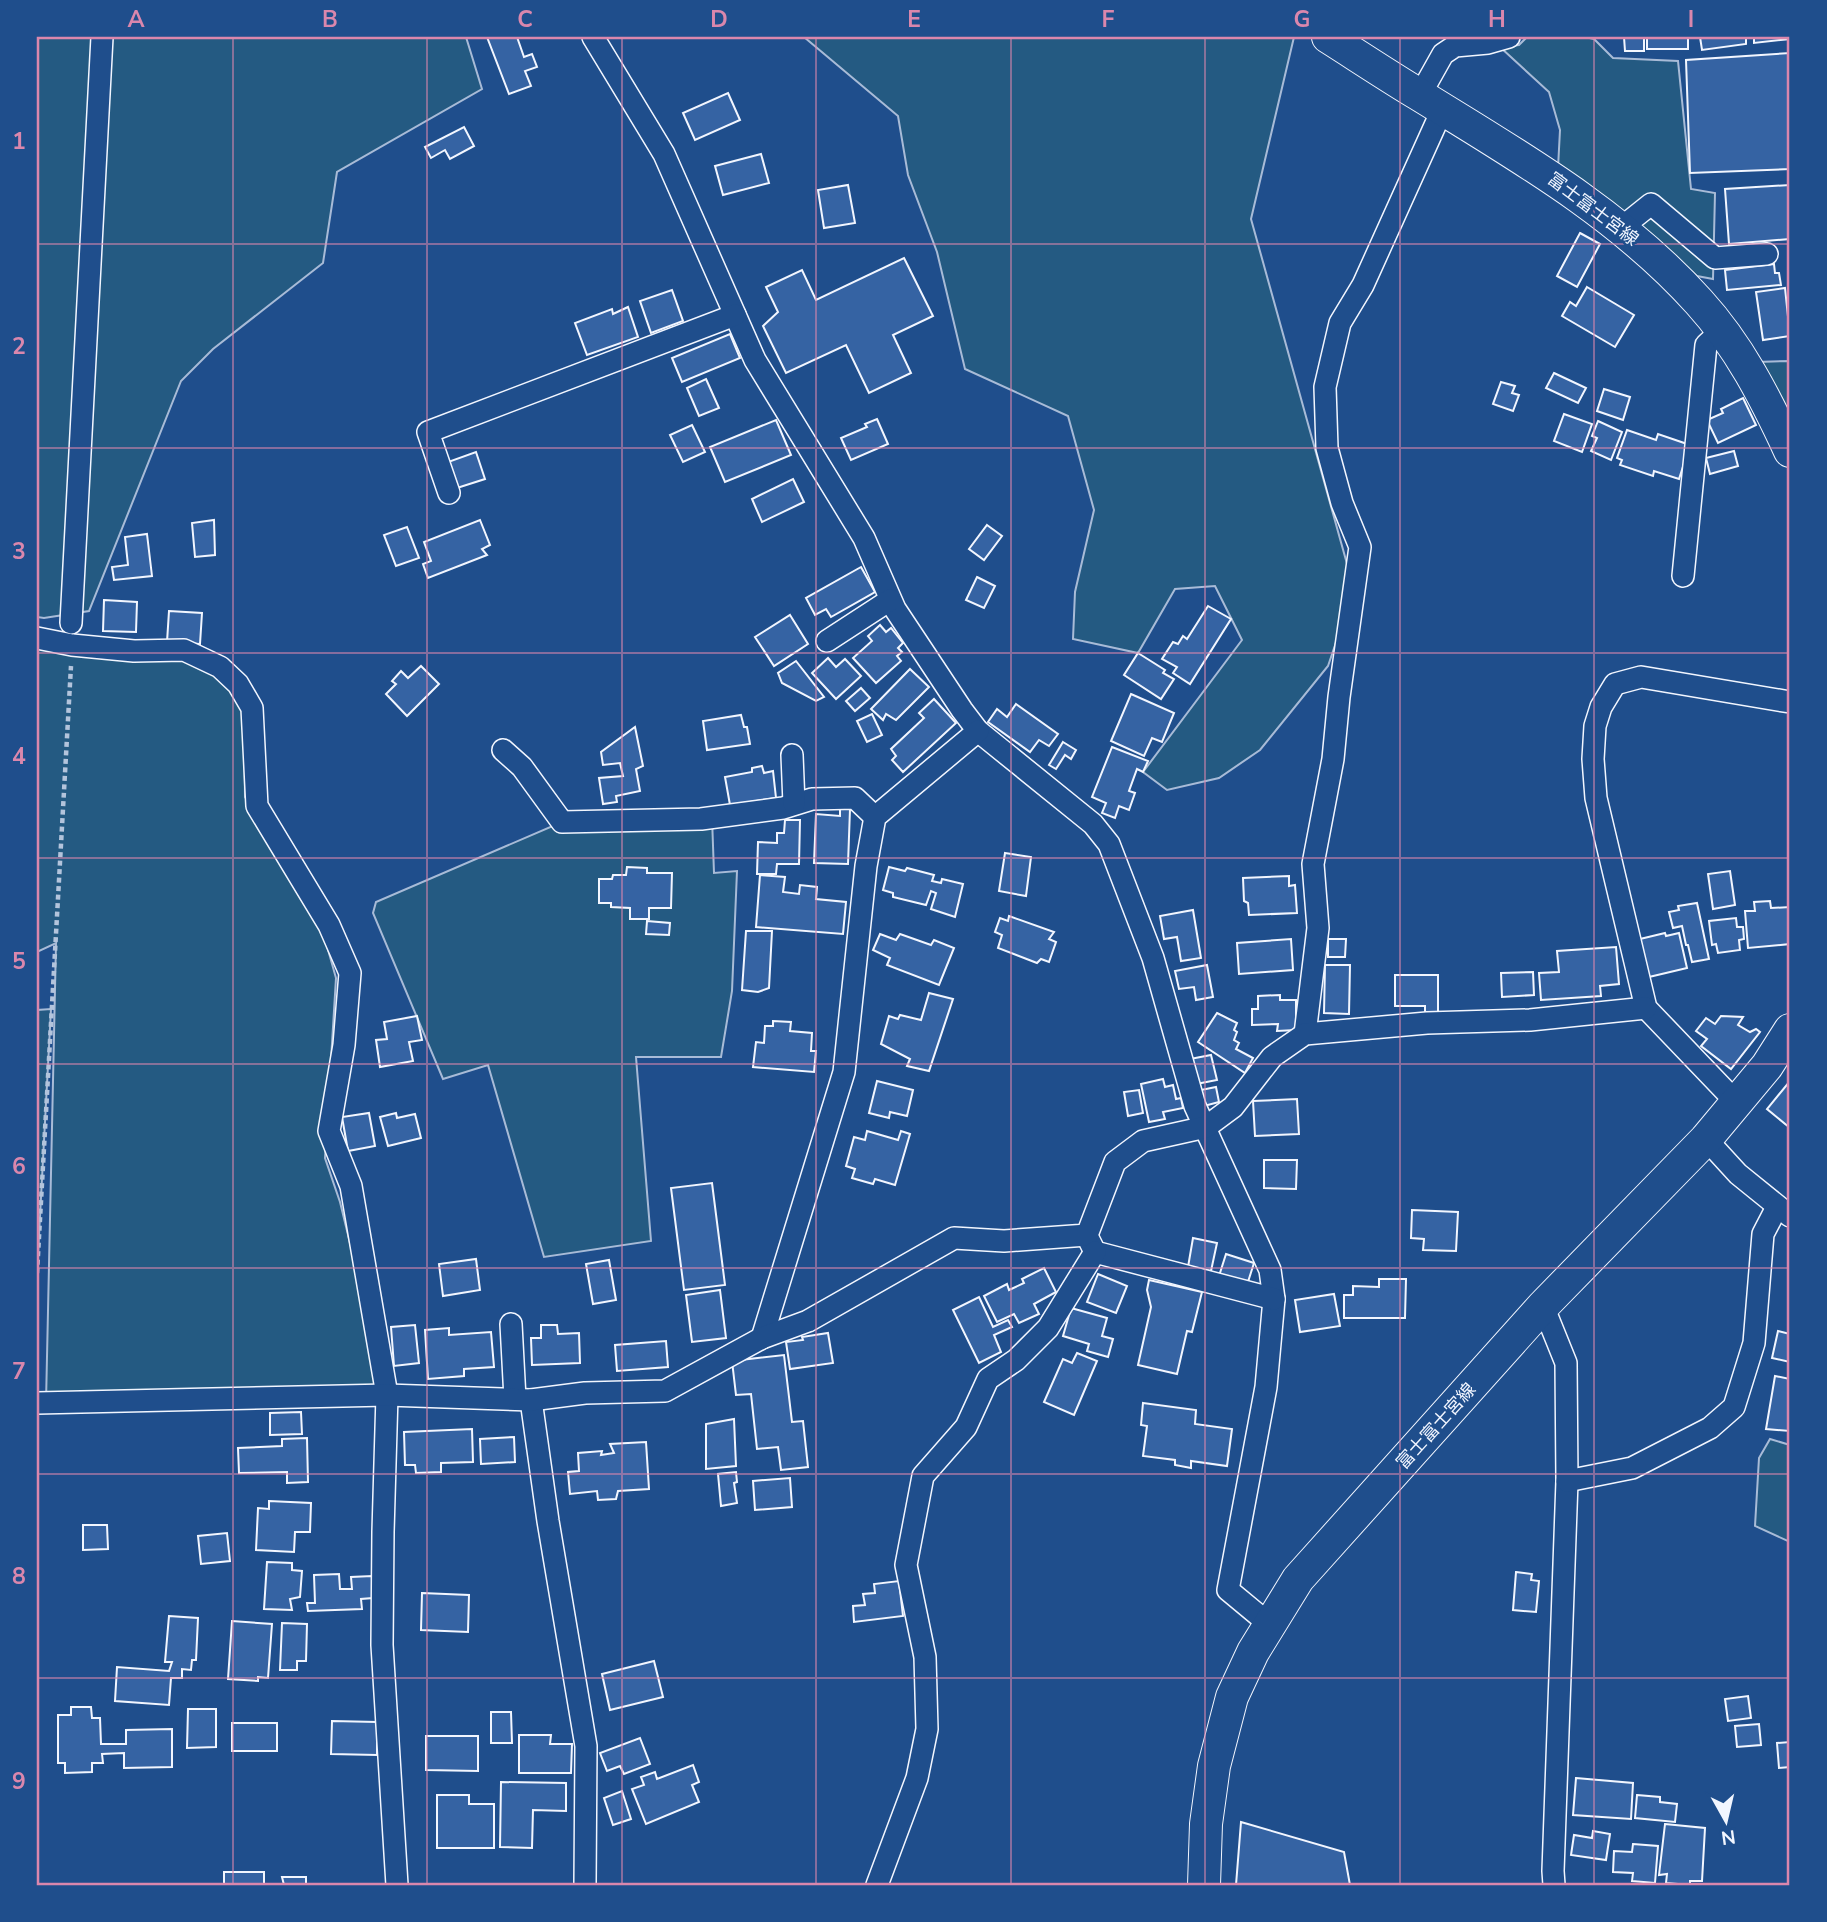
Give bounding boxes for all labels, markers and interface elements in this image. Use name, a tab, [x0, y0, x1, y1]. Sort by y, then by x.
text: A	[127, 4, 145, 35]
text: B	[322, 4, 338, 35]
text: C	[517, 4, 533, 35]
text: D	[710, 4, 728, 35]
text: E	[907, 4, 921, 35]
text: F	[1102, 4, 1115, 35]
text: G	[1294, 4, 1310, 35]
text: H	[1488, 4, 1506, 35]
text: I	[1688, 4, 1694, 35]
text: 1	[12, 126, 26, 157]
street label: 富士富士宮線	[1543, 167, 1643, 251]
text: 2	[12, 331, 26, 362]
text: 3	[12, 536, 26, 567]
text: 4	[12, 741, 26, 772]
text: 5	[12, 946, 26, 977]
text: 6	[12, 1151, 26, 1182]
text: 7	[12, 1356, 26, 1387]
street label: 富士富士宮線	[1391, 1378, 1481, 1474]
text: 8	[12, 1561, 26, 1592]
text: 9	[12, 1766, 26, 1797]
north arrow	[1690, 1786, 1760, 1856]
text: N	[1719, 1823, 1737, 1851]

